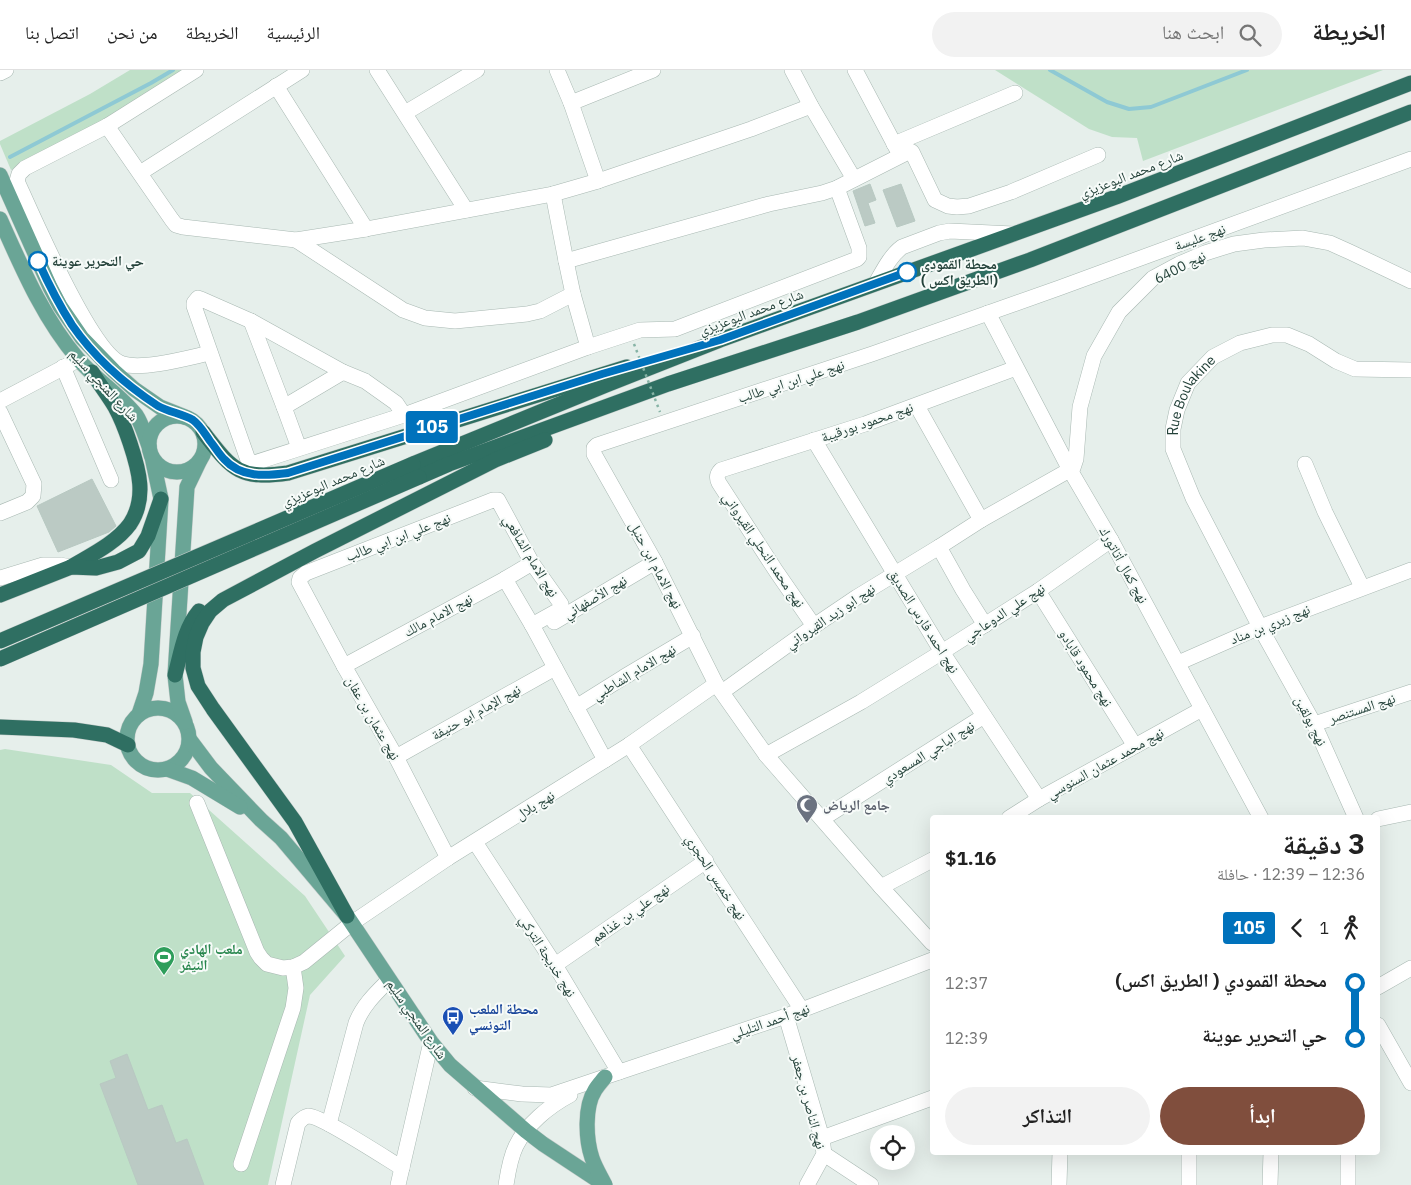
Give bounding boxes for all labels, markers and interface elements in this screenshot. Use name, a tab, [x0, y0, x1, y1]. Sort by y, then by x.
search box	[932, 12, 1282, 57]
text: الخريطة	[1312, 15, 1386, 47]
text: ابحث هنا	[1162, 20, 1224, 44]
text: اتصل بنا	[25, 21, 79, 44]
text: من نحن	[107, 21, 158, 44]
text: الخريطة	[186, 21, 239, 44]
text: الرئيسية	[267, 21, 320, 44]
icon: search	[1236, 21, 1264, 49]
street label: شارع محمد البوعزيزي	[1076, 146, 1187, 205]
street label: نهج عليسة	[1172, 219, 1228, 255]
street label: نهج 6400	[1151, 246, 1209, 288]
marker: حي التحرير عوينة	[28, 251, 48, 271]
place label: حي التحرير عوينة	[52, 252, 144, 272]
place label: محطة القمودي ( الطريق اكس)	[921, 255, 998, 289]
marker: محطة القمودي ( الطريق اكس)	[897, 262, 917, 282]
street label: شارع محمد البوعزيزي	[696, 285, 807, 342]
street label: شارع المنجي سليم	[64, 345, 142, 427]
street label: Rue Boulakine	[1164, 351, 1219, 436]
street label: نهج علي ابن ابي طالب	[735, 355, 848, 409]
street label: نهج محمود بورقيبة	[819, 398, 916, 447]
line badge: 105	[403, 411, 461, 443]
text: 105	[416, 415, 448, 438]
street label: شارع محمد البوعزيزي	[279, 451, 388, 513]
street label: نهج محمد النحلي القيرواني	[717, 489, 809, 613]
street label: نهج علي ابن ابي طالب	[343, 509, 454, 568]
street label: نهج الامام الشافعي	[497, 512, 563, 602]
street label: نهج الامام ابن حنبل	[625, 518, 687, 612]
street label: نهج كمال أتاتورك	[1095, 524, 1153, 607]
street label: نهج احمد فارس الصديق	[884, 565, 963, 677]
street label: نهج الأصفهاني	[560, 571, 632, 625]
street label: نهج ابو زيد القيرواني	[782, 579, 880, 655]
street label: نهج علي الدوعاجي	[960, 579, 1050, 647]
street label: نهج الامام مالك	[400, 589, 476, 642]
street label: نهج زيري بن مناد	[1227, 600, 1314, 651]
street label: نهج محمود قابادو	[1054, 626, 1117, 711]
street label: نهج الامام الشاطبي	[589, 640, 681, 706]
street label: نهج عثمان بن عفان	[341, 673, 404, 764]
street label: نهج الإمام ابو حنيفة	[428, 680, 524, 745]
street label: نهج المستنصر	[1326, 689, 1398, 728]
street label: نهج بولقين	[1290, 693, 1331, 750]
street label: نهج الباجي المسعودي	[878, 716, 979, 790]
street label: نهج محمد عثمان السنوسي	[1043, 723, 1168, 805]
street label: نهج بلال	[512, 786, 558, 825]
mosque icon: جامع الرياض	[795, 793, 819, 824]
place label: جامع الرياض	[823, 796, 890, 815]
text: 3 دقيقة	[1283, 825, 1365, 862]
street label: نهج خميس الحجري	[680, 831, 750, 925]
text: $1.16	[945, 846, 997, 870]
text: 12:36 – 12:39 · حافلة	[1217, 864, 1365, 884]
street label: نهج علي بن غذاهم	[587, 879, 674, 949]
street label: نهج خديجة التركي	[513, 912, 580, 1002]
icon: back	[1283, 914, 1311, 942]
icon: walk	[1337, 914, 1365, 942]
text: 105	[1233, 916, 1265, 939]
text: 1	[1319, 918, 1329, 938]
place label: ملعب الهادي النيفر	[179, 940, 243, 974]
sports icon: ملعب الهادي النيفر	[152, 945, 176, 976]
text: محطة القمودي ( الطريق اكس)	[1115, 968, 1327, 992]
text: 12:37	[945, 973, 988, 993]
street label: شارع المنجي سليم	[381, 976, 451, 1064]
street label: نهج أحمد التليلي	[728, 999, 813, 1045]
place label: محطة الملعب التونسي	[469, 1000, 538, 1036]
bus stop icon: محطة الملعب التونسي	[441, 1005, 465, 1036]
text: حي التحرير عوينة	[1202, 1023, 1327, 1047]
text: 12:39	[945, 1028, 988, 1048]
street label: نهج الناصر بن جعفر	[787, 1052, 830, 1151]
button: التذاكر	[945, 1087, 1150, 1145]
button: ابدأ	[1160, 1087, 1365, 1145]
map controls	[870, 1125, 915, 1170]
button: locate	[870, 1125, 915, 1170]

